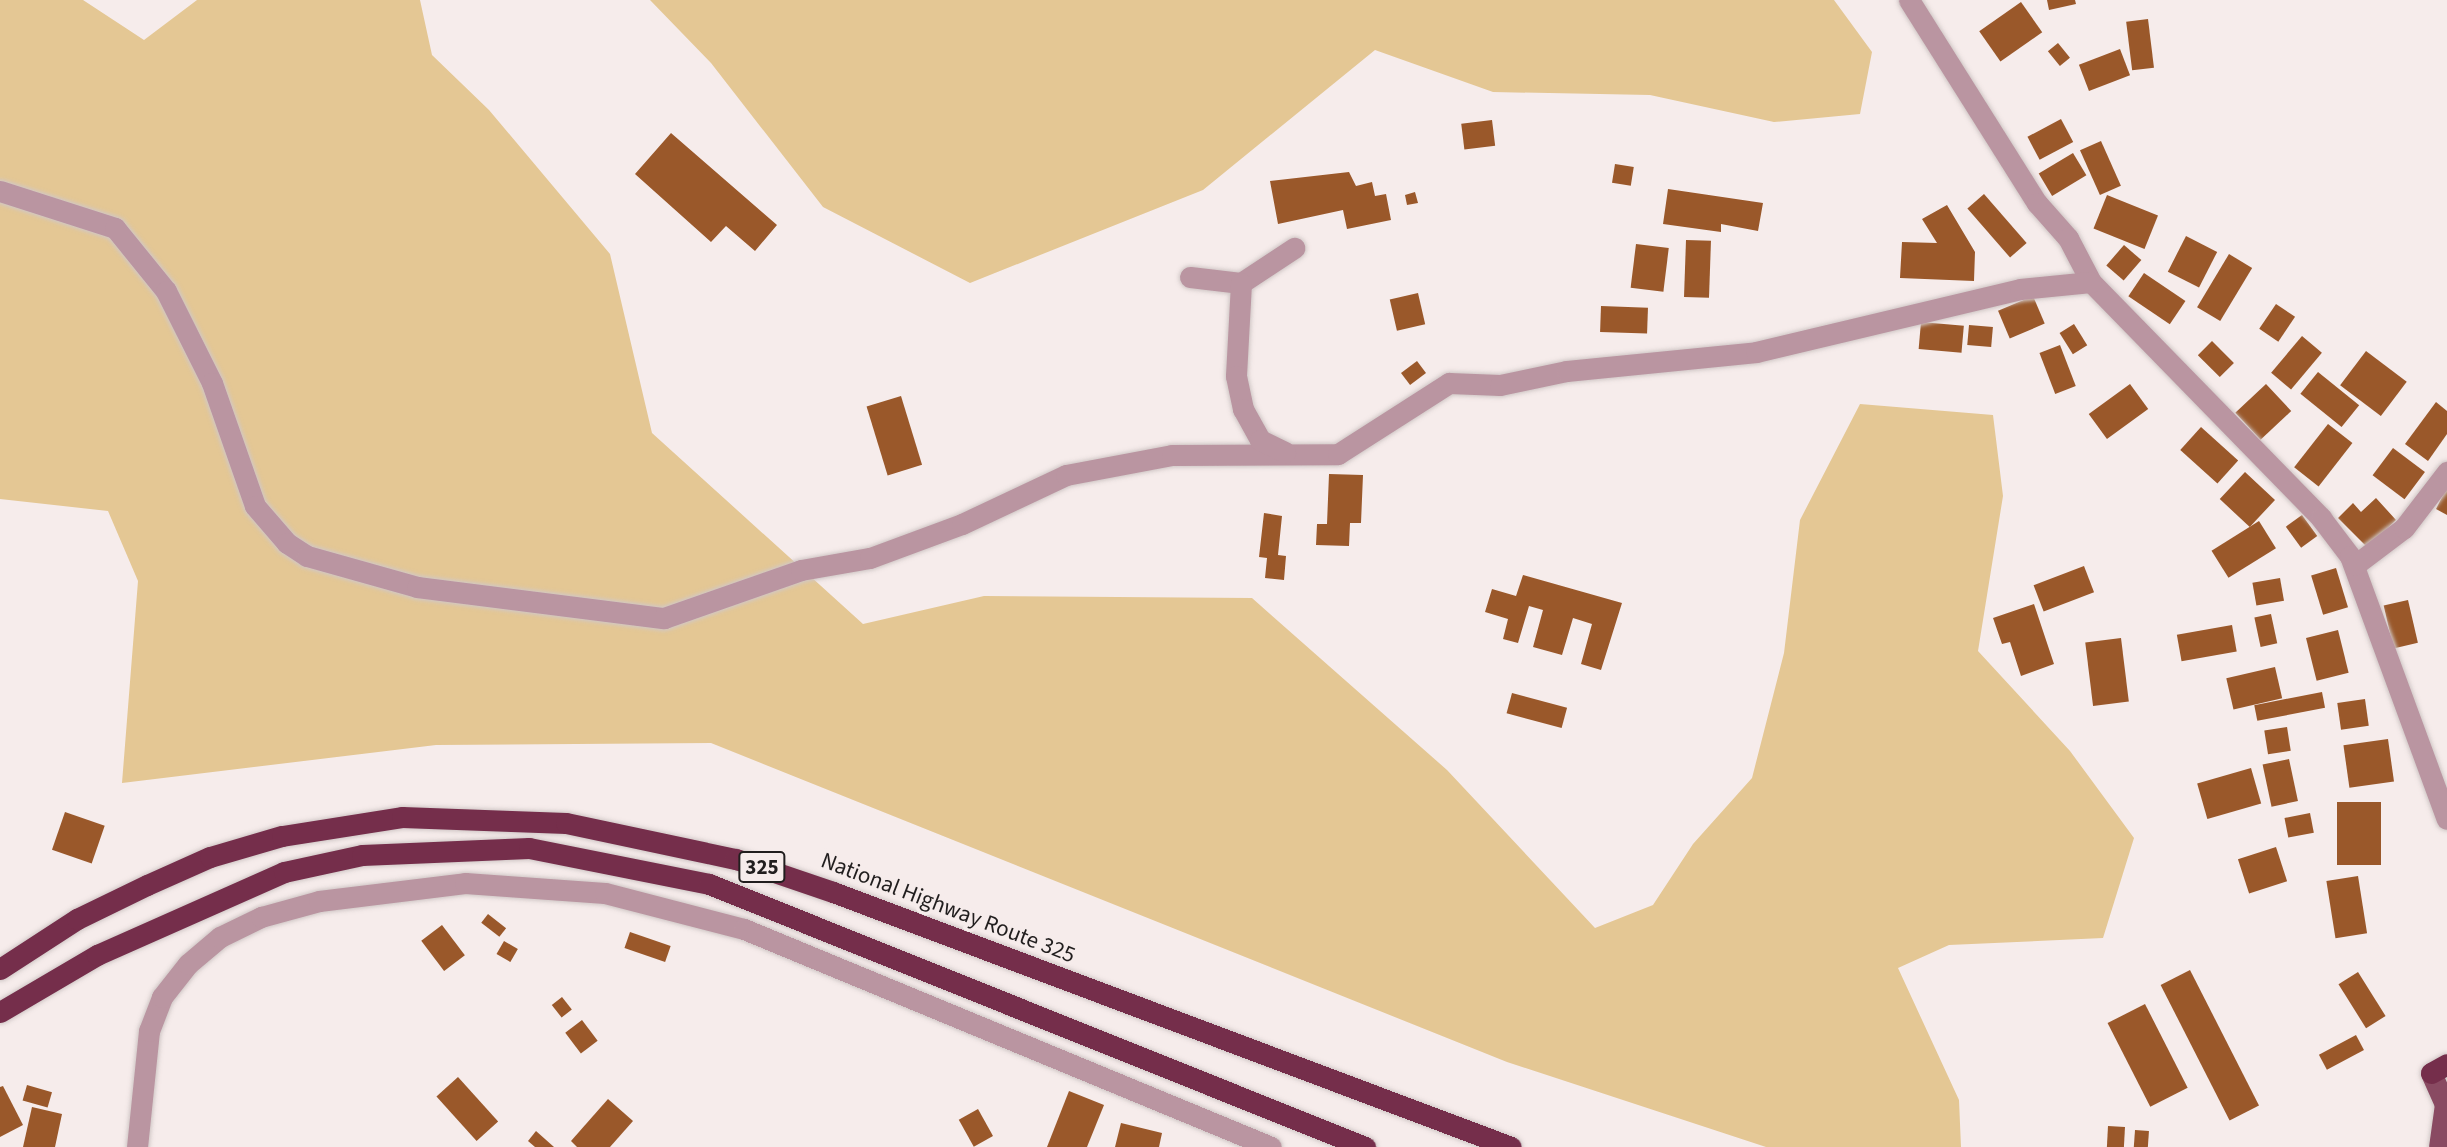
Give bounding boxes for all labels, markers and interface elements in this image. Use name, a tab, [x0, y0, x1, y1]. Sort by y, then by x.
street label: National Highway Route 325	[817, 847, 1079, 969]
road number: 325	[738, 850, 786, 884]

